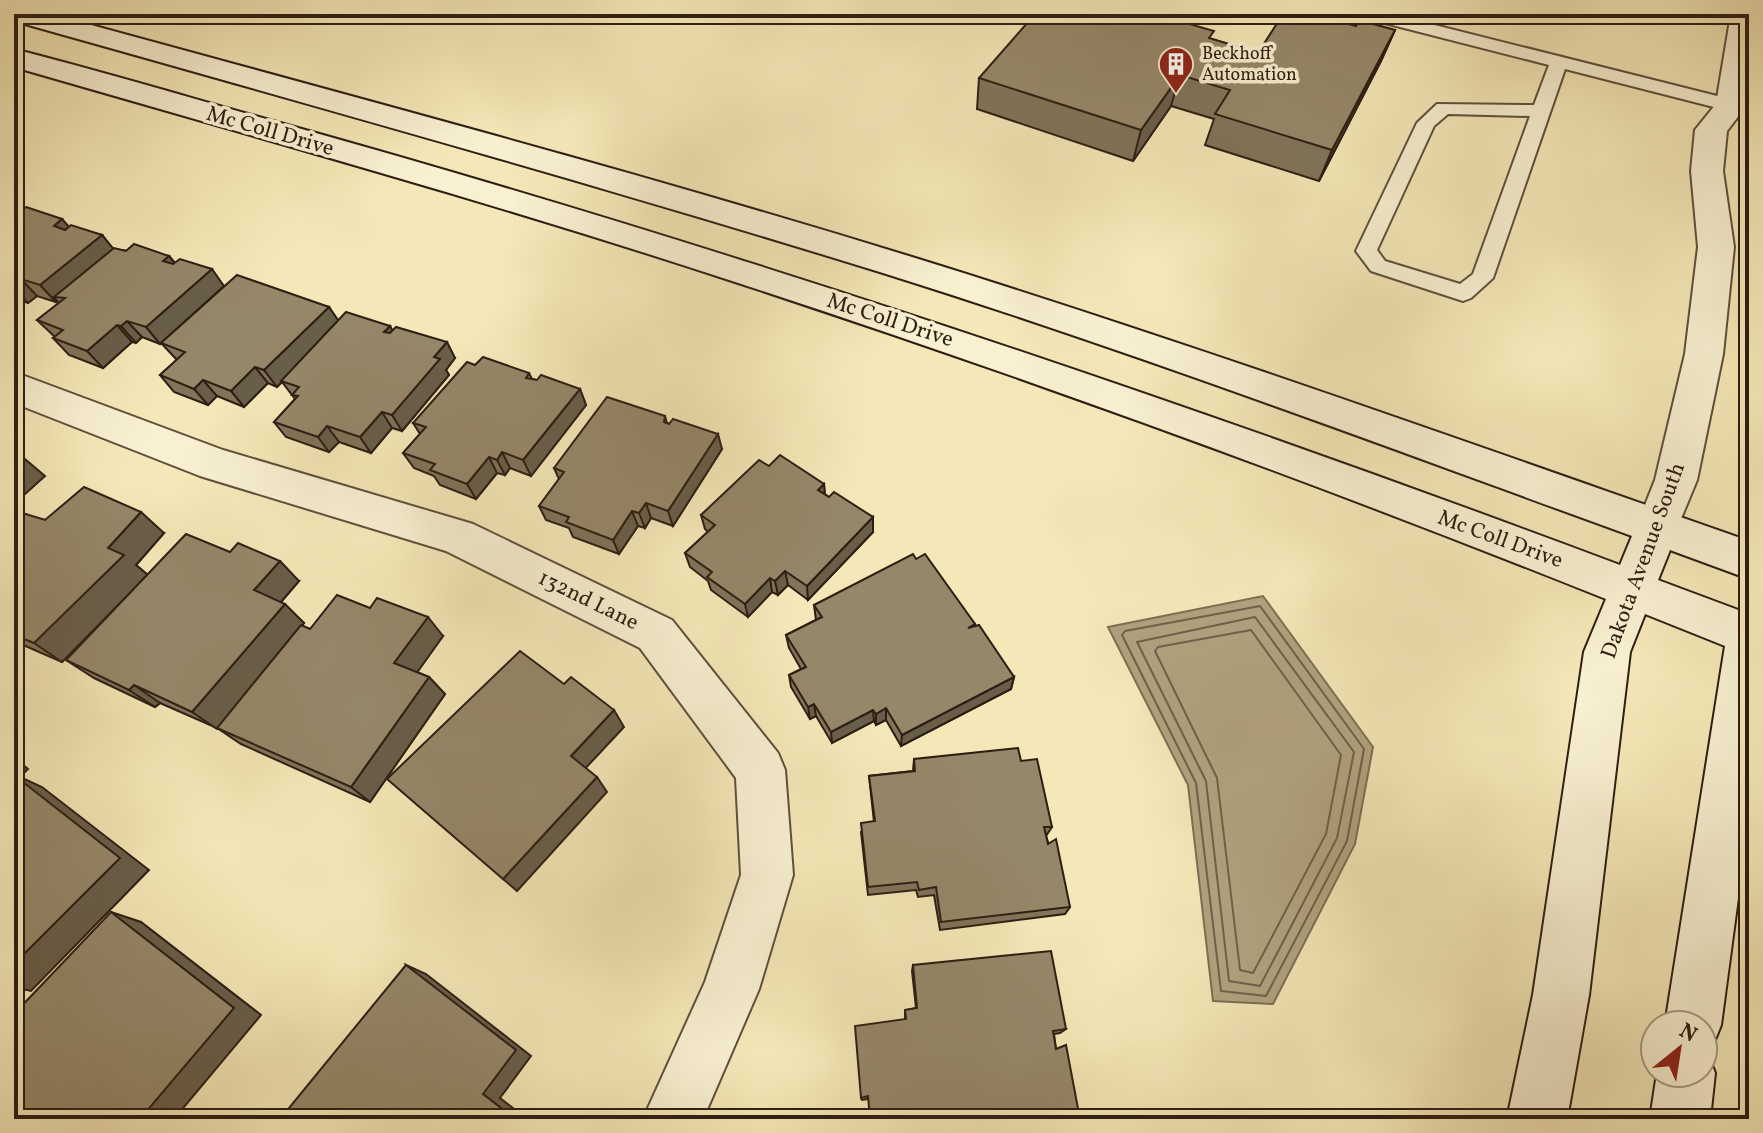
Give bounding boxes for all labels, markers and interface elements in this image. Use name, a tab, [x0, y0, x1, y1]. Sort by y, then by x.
place label: Beckhoff Automation	[1202, 42, 1297, 88]
building icon: Beckhoff Automation	[1157, 45, 1195, 95]
street label: Mc Coll Drive	[203, 99, 337, 165]
street label: Mc Coll Drive	[823, 286, 957, 356]
street label: Dakota Avenue South	[1594, 458, 1694, 664]
street label: Mc Coll Drive	[1433, 503, 1567, 577]
street label: 132nd Lane	[532, 563, 644, 639]
north arrow	[1639, 1009, 1719, 1089]
text: N	[1673, 1016, 1702, 1051]

